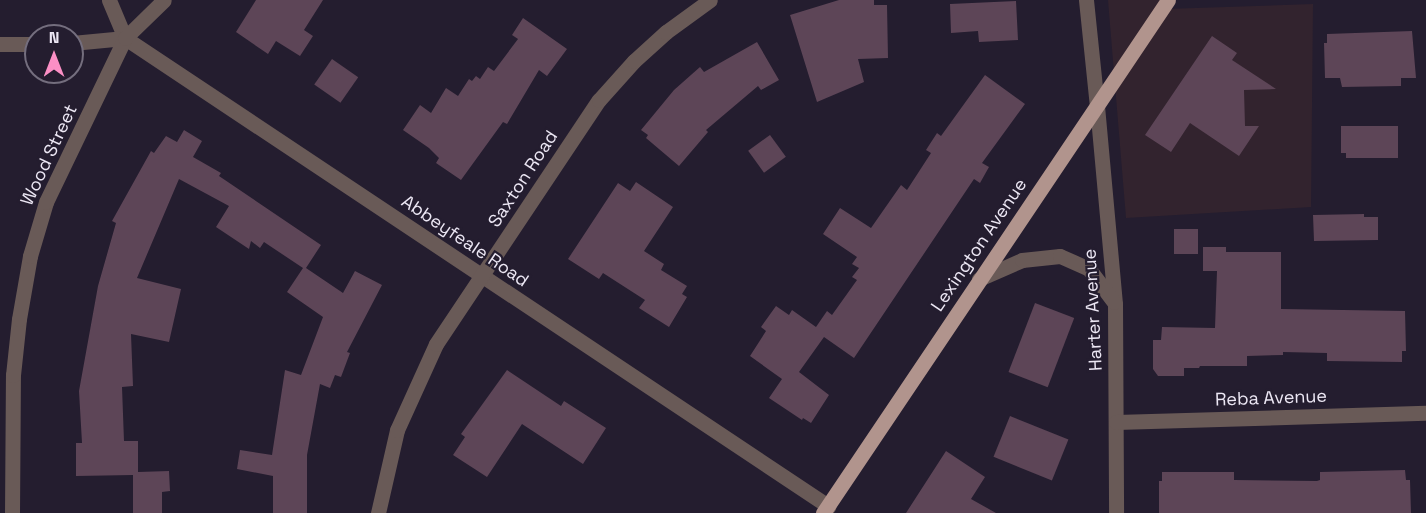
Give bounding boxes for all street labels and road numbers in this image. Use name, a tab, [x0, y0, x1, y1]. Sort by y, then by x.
street label: Wood Street	[16, 101, 82, 209]
street label: Saxton Road	[484, 127, 562, 231]
street label: Lexington Avenue	[926, 174, 1032, 316]
street label: Abbeyfeale Road	[397, 190, 533, 292]
street label: Harter Avenue	[1079, 248, 1107, 372]
street label: Reba Avenue	[1215, 385, 1327, 411]

